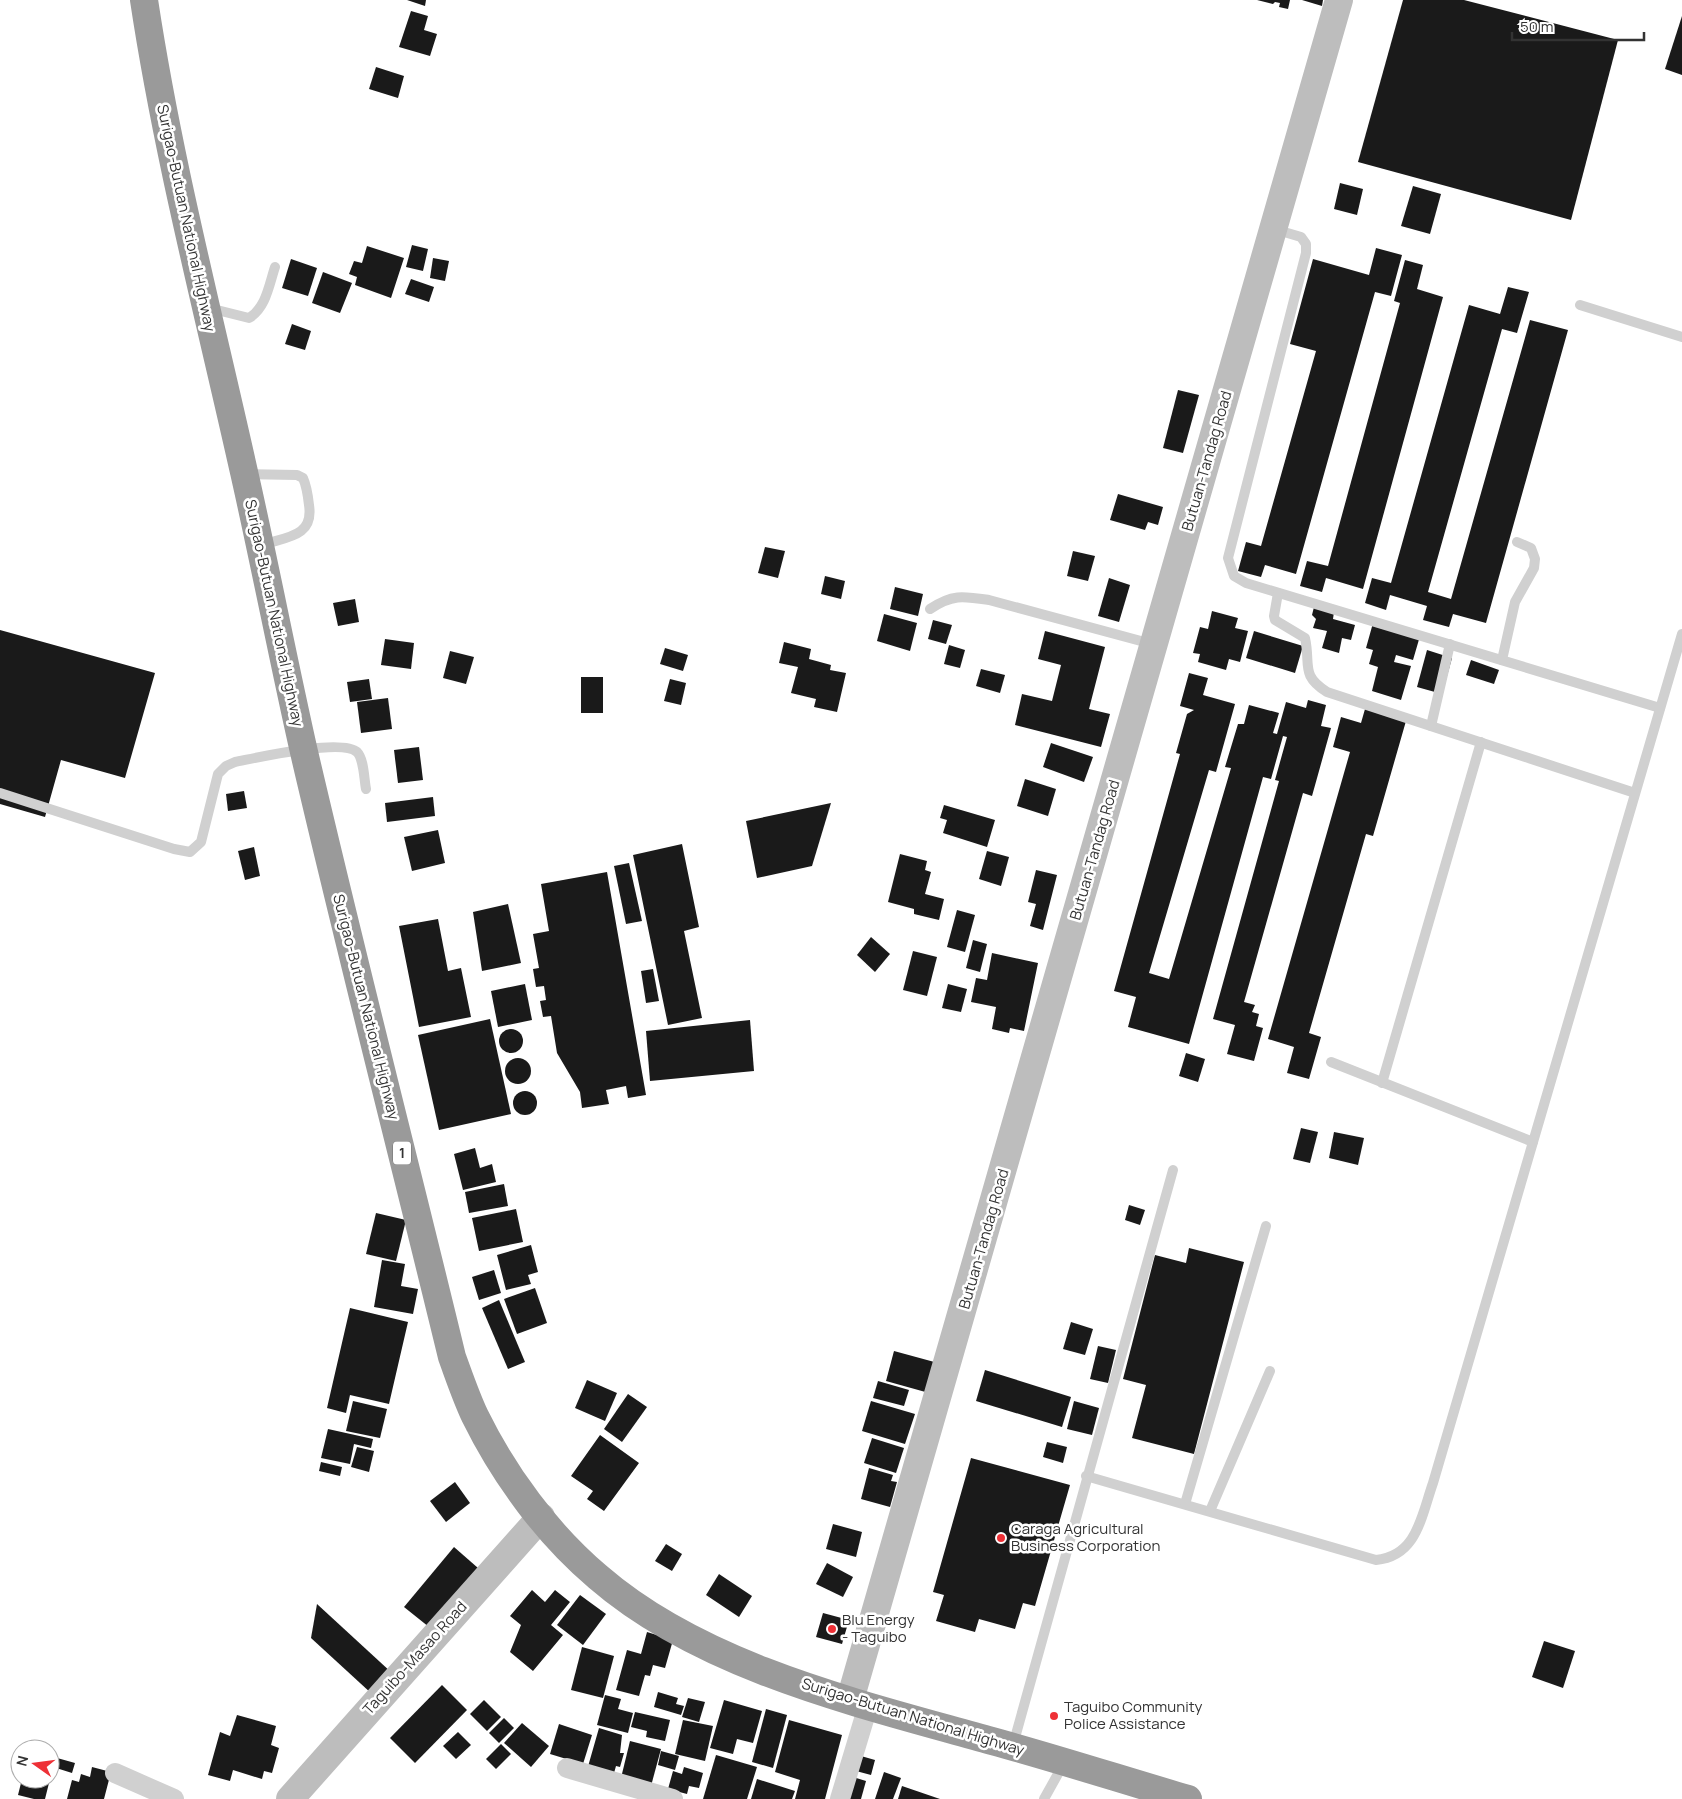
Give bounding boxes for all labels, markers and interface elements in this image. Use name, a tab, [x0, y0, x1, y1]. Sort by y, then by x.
scale bar	[1512, 10, 1644, 42]
text: 50 m	[1520, 16, 1554, 37]
street label: Surigao-Butuan National Highway	[152, 102, 221, 334]
street label: Butuan-Tandag Road	[1176, 388, 1237, 534]
street label: Surigao-Butuan National Highway	[240, 497, 309, 729]
street label: Butuan-Tandag Road	[1064, 777, 1125, 923]
street label: Surigao-Butuan National Highway	[328, 892, 405, 1122]
road number: 1	[393, 1142, 411, 1164]
street label: Butuan-Tandag Road	[953, 1166, 1014, 1312]
place label: Caraga Agricultural Business Corporation	[1011, 1518, 1160, 1556]
marker: Caraga Agricultural Business Corporation	[995, 1532, 1007, 1544]
street label: Taguibo-Masao Road	[358, 1596, 471, 1719]
place label: Blu Energy - Taguibo	[842, 1609, 915, 1647]
marker: Blu Energy - Taguibo	[826, 1623, 838, 1635]
street label: Surigao-Butuan National Highway	[799, 1673, 1027, 1760]
place label: Taguibo Community Police Assistance	[1064, 1696, 1202, 1734]
marker: Taguibo Community Police Assistance	[1048, 1710, 1060, 1722]
north arrow	[10, 1739, 60, 1789]
text: N	[11, 1754, 32, 1768]

